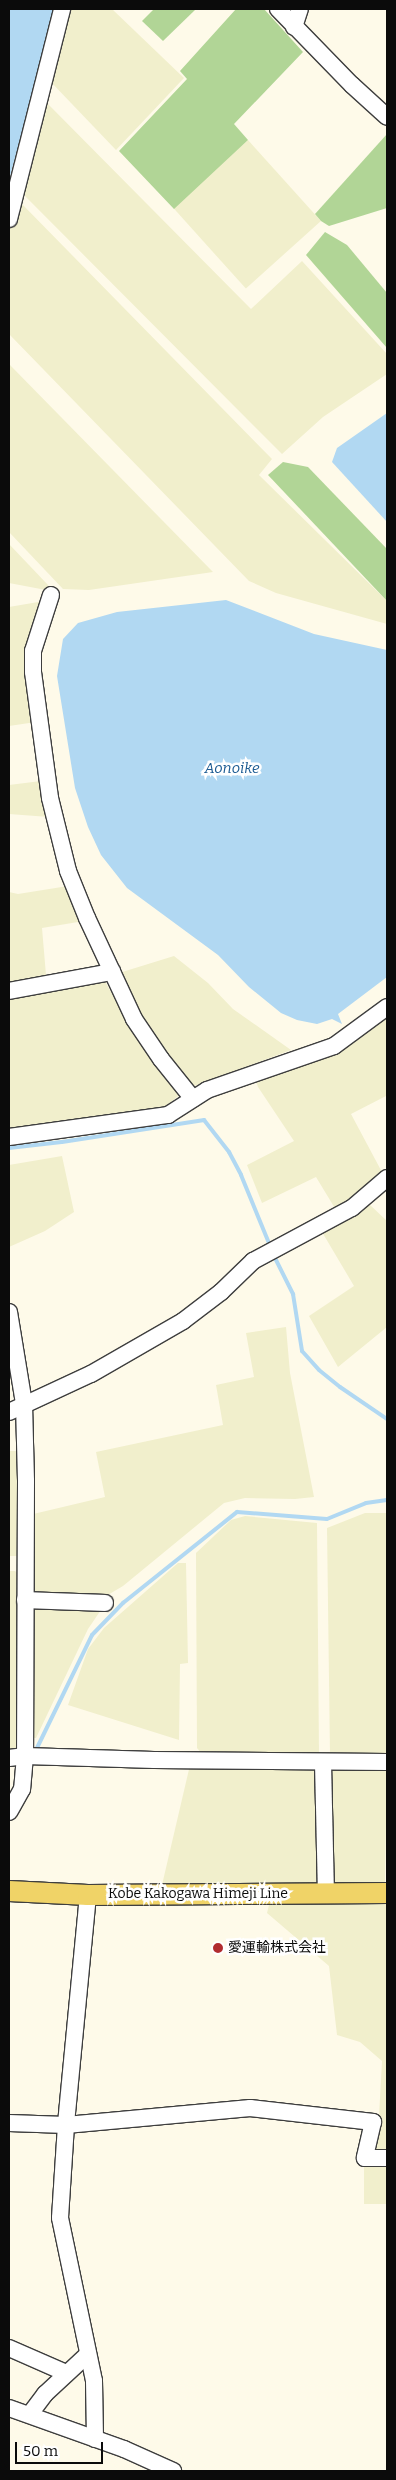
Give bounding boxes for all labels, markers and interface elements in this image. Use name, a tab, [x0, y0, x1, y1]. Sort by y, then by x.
water label: Aonoike	[204, 760, 260, 778]
street label: Kobe Kakogawa Himeji Line	[108, 1886, 288, 1902]
place label: 愛運輸株式会社	[228, 1940, 326, 1956]
marker: 愛運輸株式会社	[212, 1942, 224, 1954]
scale bar	[18, 2432, 105, 2464]
text: 50 m	[23, 2442, 58, 2460]

